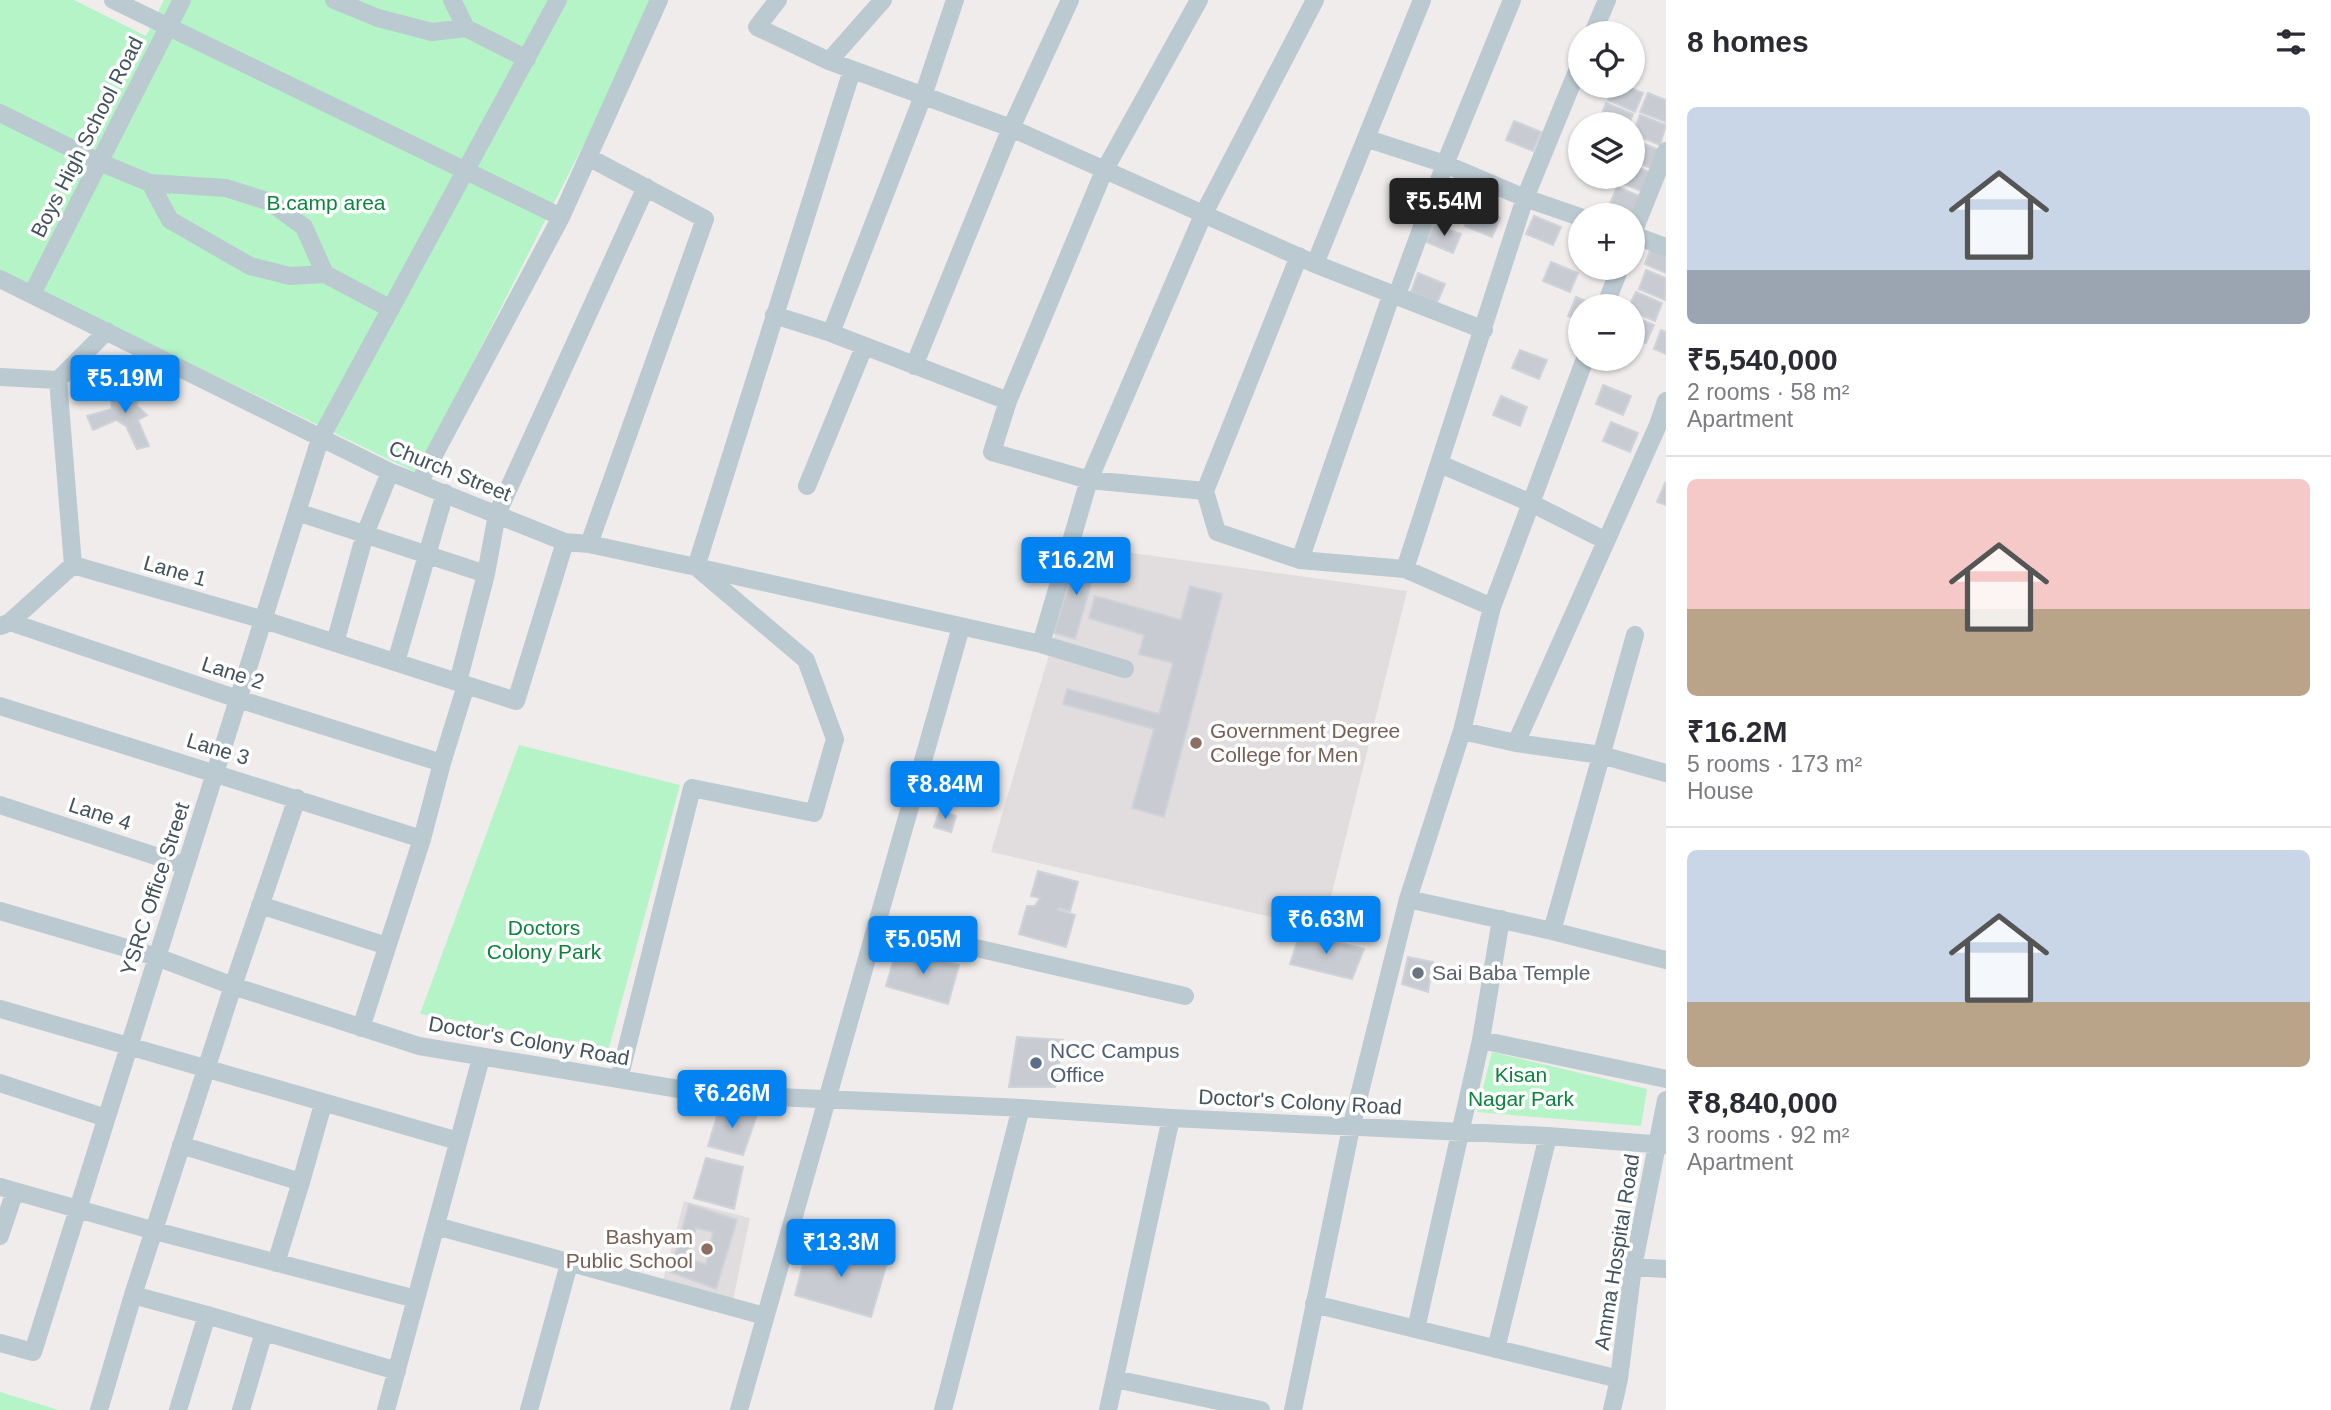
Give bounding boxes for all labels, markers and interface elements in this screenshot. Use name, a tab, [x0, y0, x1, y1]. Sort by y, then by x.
map controls	[1568, 21, 1645, 371]
button: locate	[1568, 21, 1645, 98]
icon: filters	[2272, 23, 2310, 61]
text: 8 homes	[1687, 25, 1809, 58]
street label: Boys High School Road	[26, 33, 147, 241]
button: layers	[1568, 112, 1645, 189]
icon: home	[1936, 152, 2062, 278]
pin: ₹5.54M	[1387, 178, 1501, 238]
text: ₹5.54M	[1405, 188, 1483, 214]
park label: B.camp area	[266, 191, 386, 214]
button: +	[1568, 203, 1645, 280]
button: −	[1568, 294, 1645, 371]
text: ₹5,540,000	[1687, 343, 1838, 376]
pin: ₹5.19M	[68, 356, 182, 415]
text: ₹5.19M	[86, 365, 164, 391]
text: 2 rooms · 58 m²	[1687, 379, 1849, 405]
text: Apartment	[1687, 406, 1793, 432]
street label: Church Street	[386, 436, 515, 506]
icon: home	[1936, 524, 2062, 650]
pin: ₹16.2M	[1019, 538, 1133, 597]
text: ₹16.2M	[1037, 547, 1115, 573]
street label: Lane 1	[141, 551, 209, 590]
street label: Lane 2	[199, 652, 267, 693]
text: ₹16.2M	[1687, 715, 1788, 748]
place label: Government Degree College for Men	[1210, 719, 1400, 766]
street label: Lane 3	[184, 728, 252, 769]
marker: Government Degree College for Men	[1188, 735, 1204, 751]
text: 5 rooms · 173 m²	[1687, 751, 1862, 777]
pin: ₹8.84M	[888, 762, 1002, 821]
text: ₹8.84M	[906, 771, 984, 797]
text: House	[1687, 778, 1753, 804]
street label: Lane 4	[66, 793, 135, 834]
street label: YSRC Office Street	[116, 799, 193, 978]
icon: home	[1936, 895, 2062, 1021]
pin: ₹6.63M	[1269, 897, 1383, 956]
text: ₹6.63M	[1287, 906, 1365, 932]
park label: Doctors Colony Park	[487, 916, 602, 963]
pin: ₹5.05M	[866, 916, 980, 976]
text: ₹5.05M	[884, 926, 962, 952]
place label: Sai Baba Temple	[1432, 961, 1590, 984]
marker: Sai Baba Temple	[1410, 965, 1426, 981]
street label: Doctor's Colony Road	[427, 1012, 631, 1070]
place label: NCC Campus Office	[1050, 1039, 1180, 1086]
marker: NCC Campus Office	[1028, 1055, 1044, 1071]
park label: Kisan Nagar Park	[1468, 1063, 1575, 1110]
pin: ₹6.26M	[675, 1070, 789, 1130]
text: ₹6.26M	[693, 1080, 771, 1106]
street label: Doctor's Colony Road	[1198, 1085, 1402, 1118]
text: ₹8,840,000	[1687, 1086, 1838, 1119]
text: 3 rooms · 92 m²	[1687, 1122, 1849, 1148]
text: Apartment	[1687, 1149, 1793, 1175]
street label: Amma Hospital Road	[1590, 1152, 1643, 1352]
pin: ₹13.3M	[784, 1220, 898, 1279]
place label: Bashyam Public School	[566, 1225, 693, 1272]
text: ₹13.3M	[802, 1229, 880, 1255]
marker: Bashyam Public School	[699, 1241, 715, 1257]

